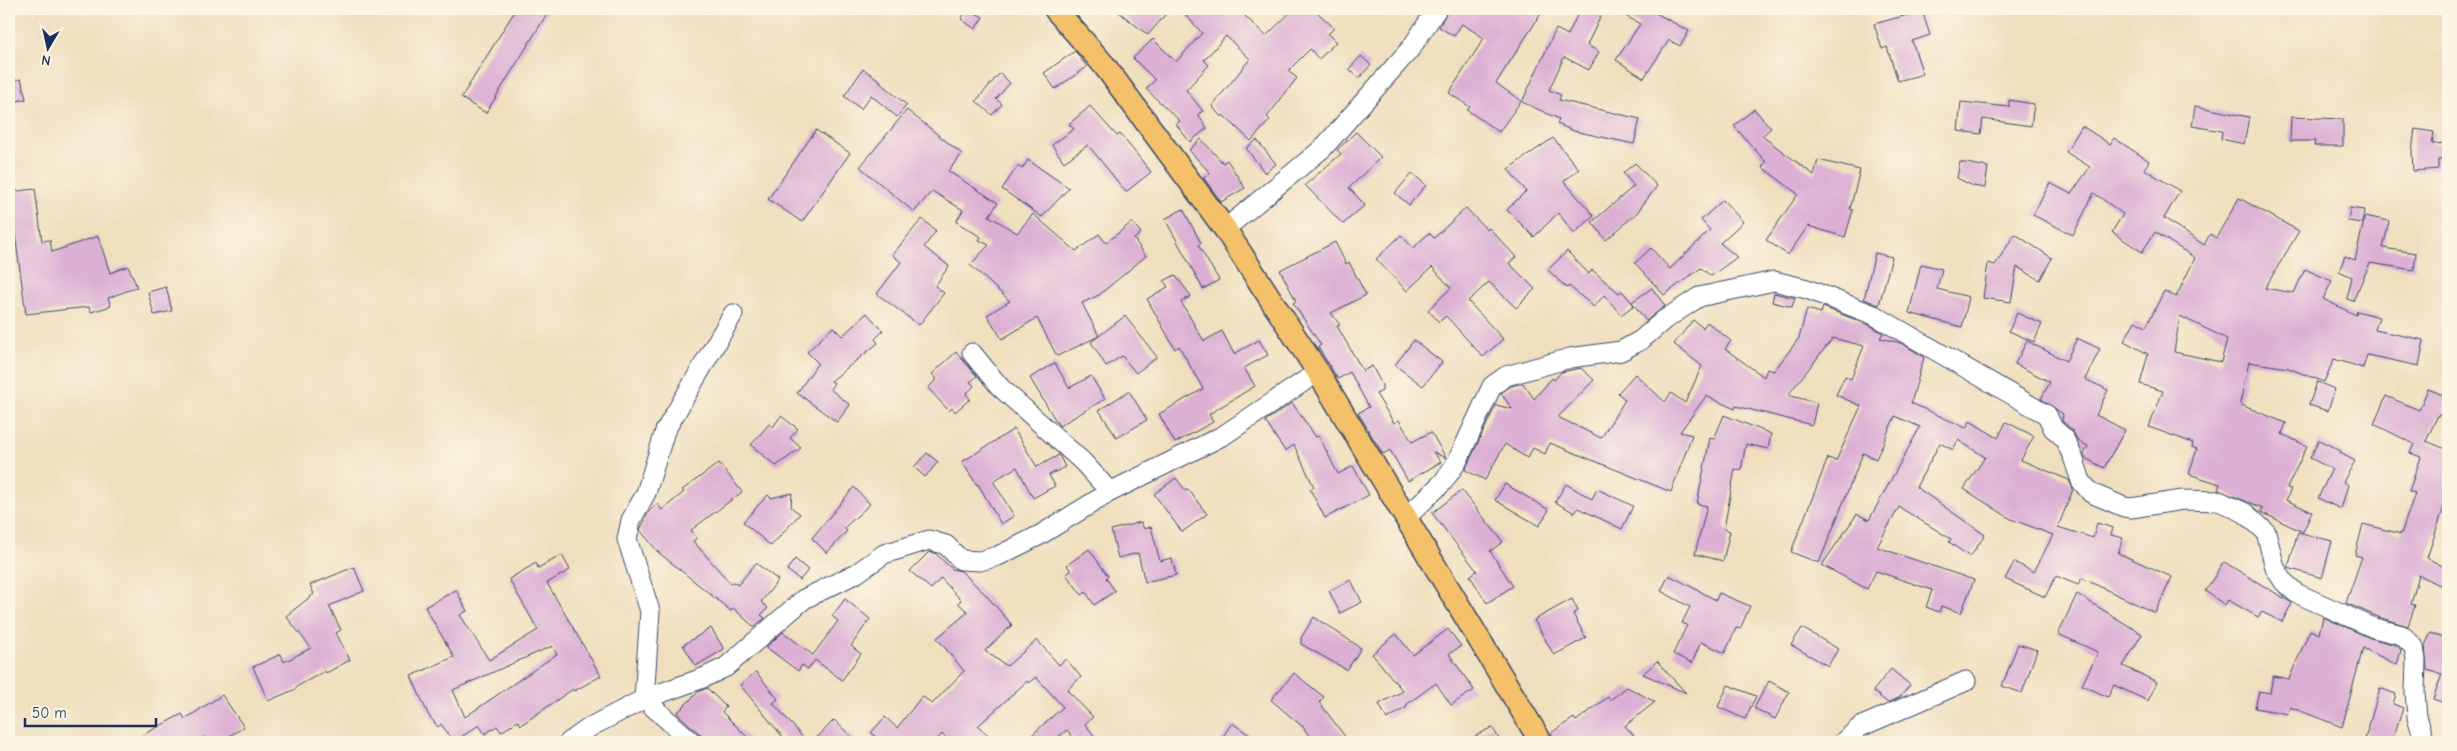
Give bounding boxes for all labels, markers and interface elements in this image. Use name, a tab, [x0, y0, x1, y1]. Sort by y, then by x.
north arrow	[22, 22, 72, 72]
text: N	[40, 51, 52, 69]
scale bar	[25, 696, 156, 728]
text: 50 m	[32, 704, 67, 722]

